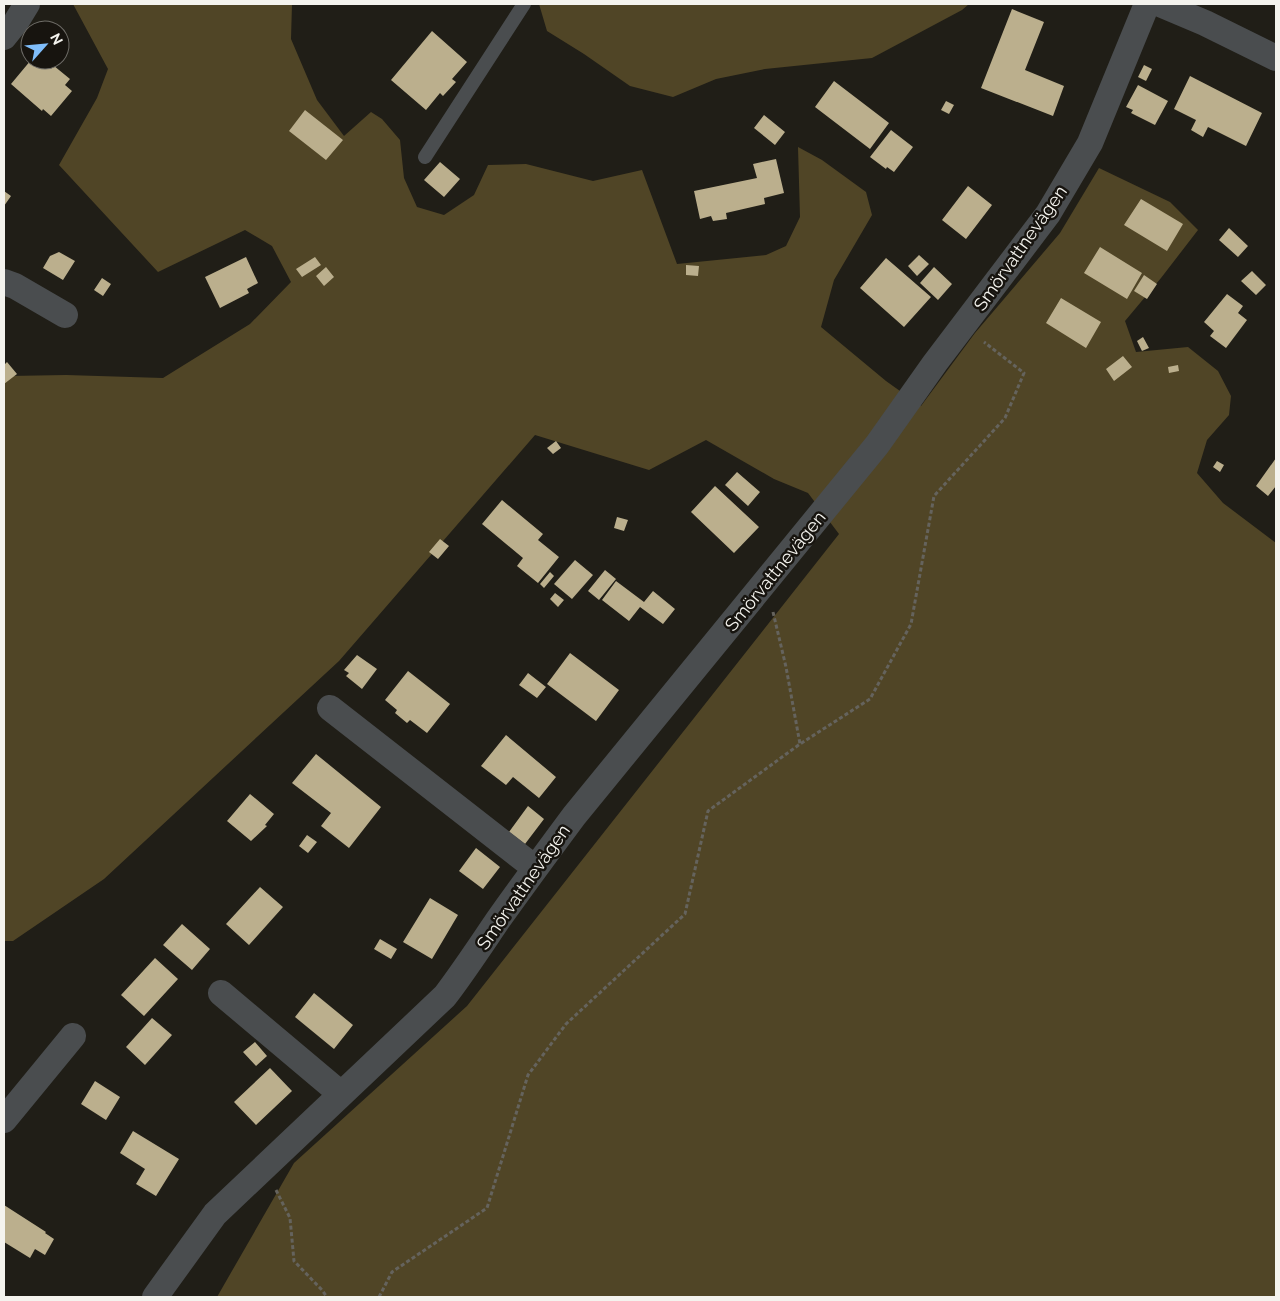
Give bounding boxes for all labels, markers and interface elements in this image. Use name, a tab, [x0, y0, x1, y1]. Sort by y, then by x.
north arrow	[20, 20, 70, 70]
text: N	[47, 31, 66, 47]
street label: Smörvattnevägen	[969, 181, 1071, 315]
street label: Smörvattnevägen	[720, 507, 830, 635]
street label: Smörvattnevägen	[472, 820, 574, 954]

